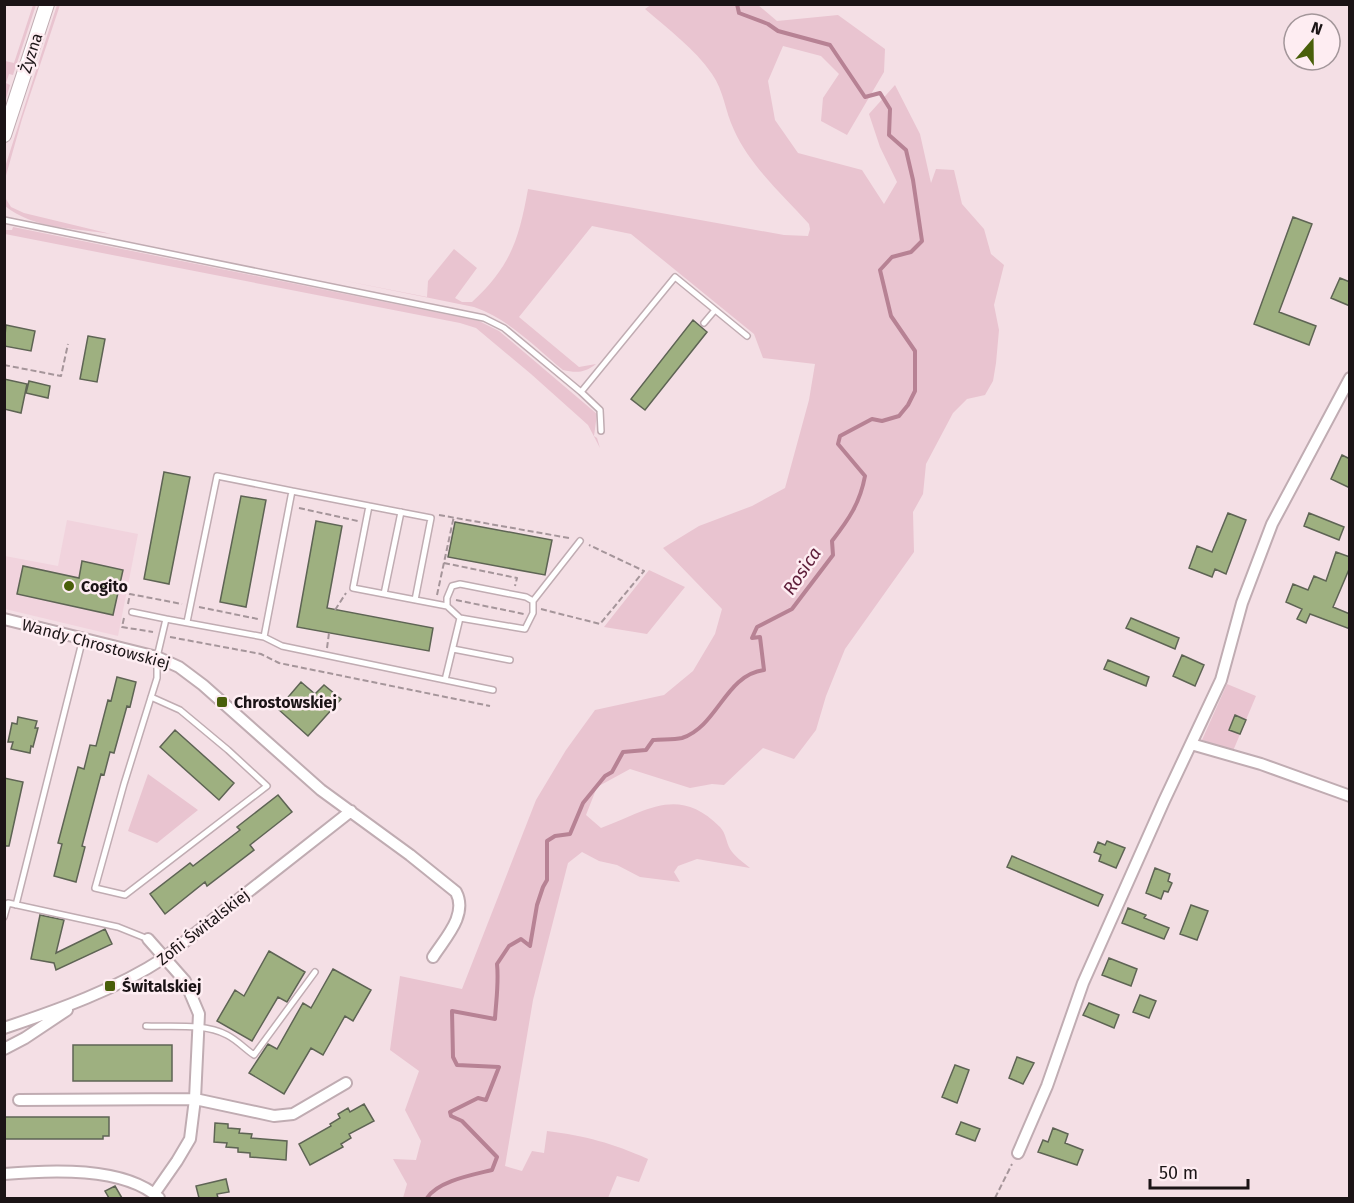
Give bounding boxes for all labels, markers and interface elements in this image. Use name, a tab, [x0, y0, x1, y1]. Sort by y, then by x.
north arrow	[1282, 12, 1342, 72]
text: N	[1309, 18, 1325, 39]
street label: Żyzna	[15, 30, 46, 75]
water label: Rosica	[778, 543, 826, 599]
place label: Cogito	[81, 577, 128, 596]
marker: Cogito	[62, 579, 76, 593]
street label: Wandy Chrostowskiej	[20, 615, 172, 673]
place label: Chrostowskiej	[234, 693, 337, 712]
marker: Chrostowskiej	[215, 695, 229, 709]
street label: Zofii Świtalskiej	[152, 884, 253, 969]
place label: Świtalskiej	[122, 976, 201, 996]
marker: Świtalskiej	[103, 979, 117, 993]
scale bar	[1150, 1152, 1248, 1190]
text: 50 m	[1159, 1162, 1198, 1184]

